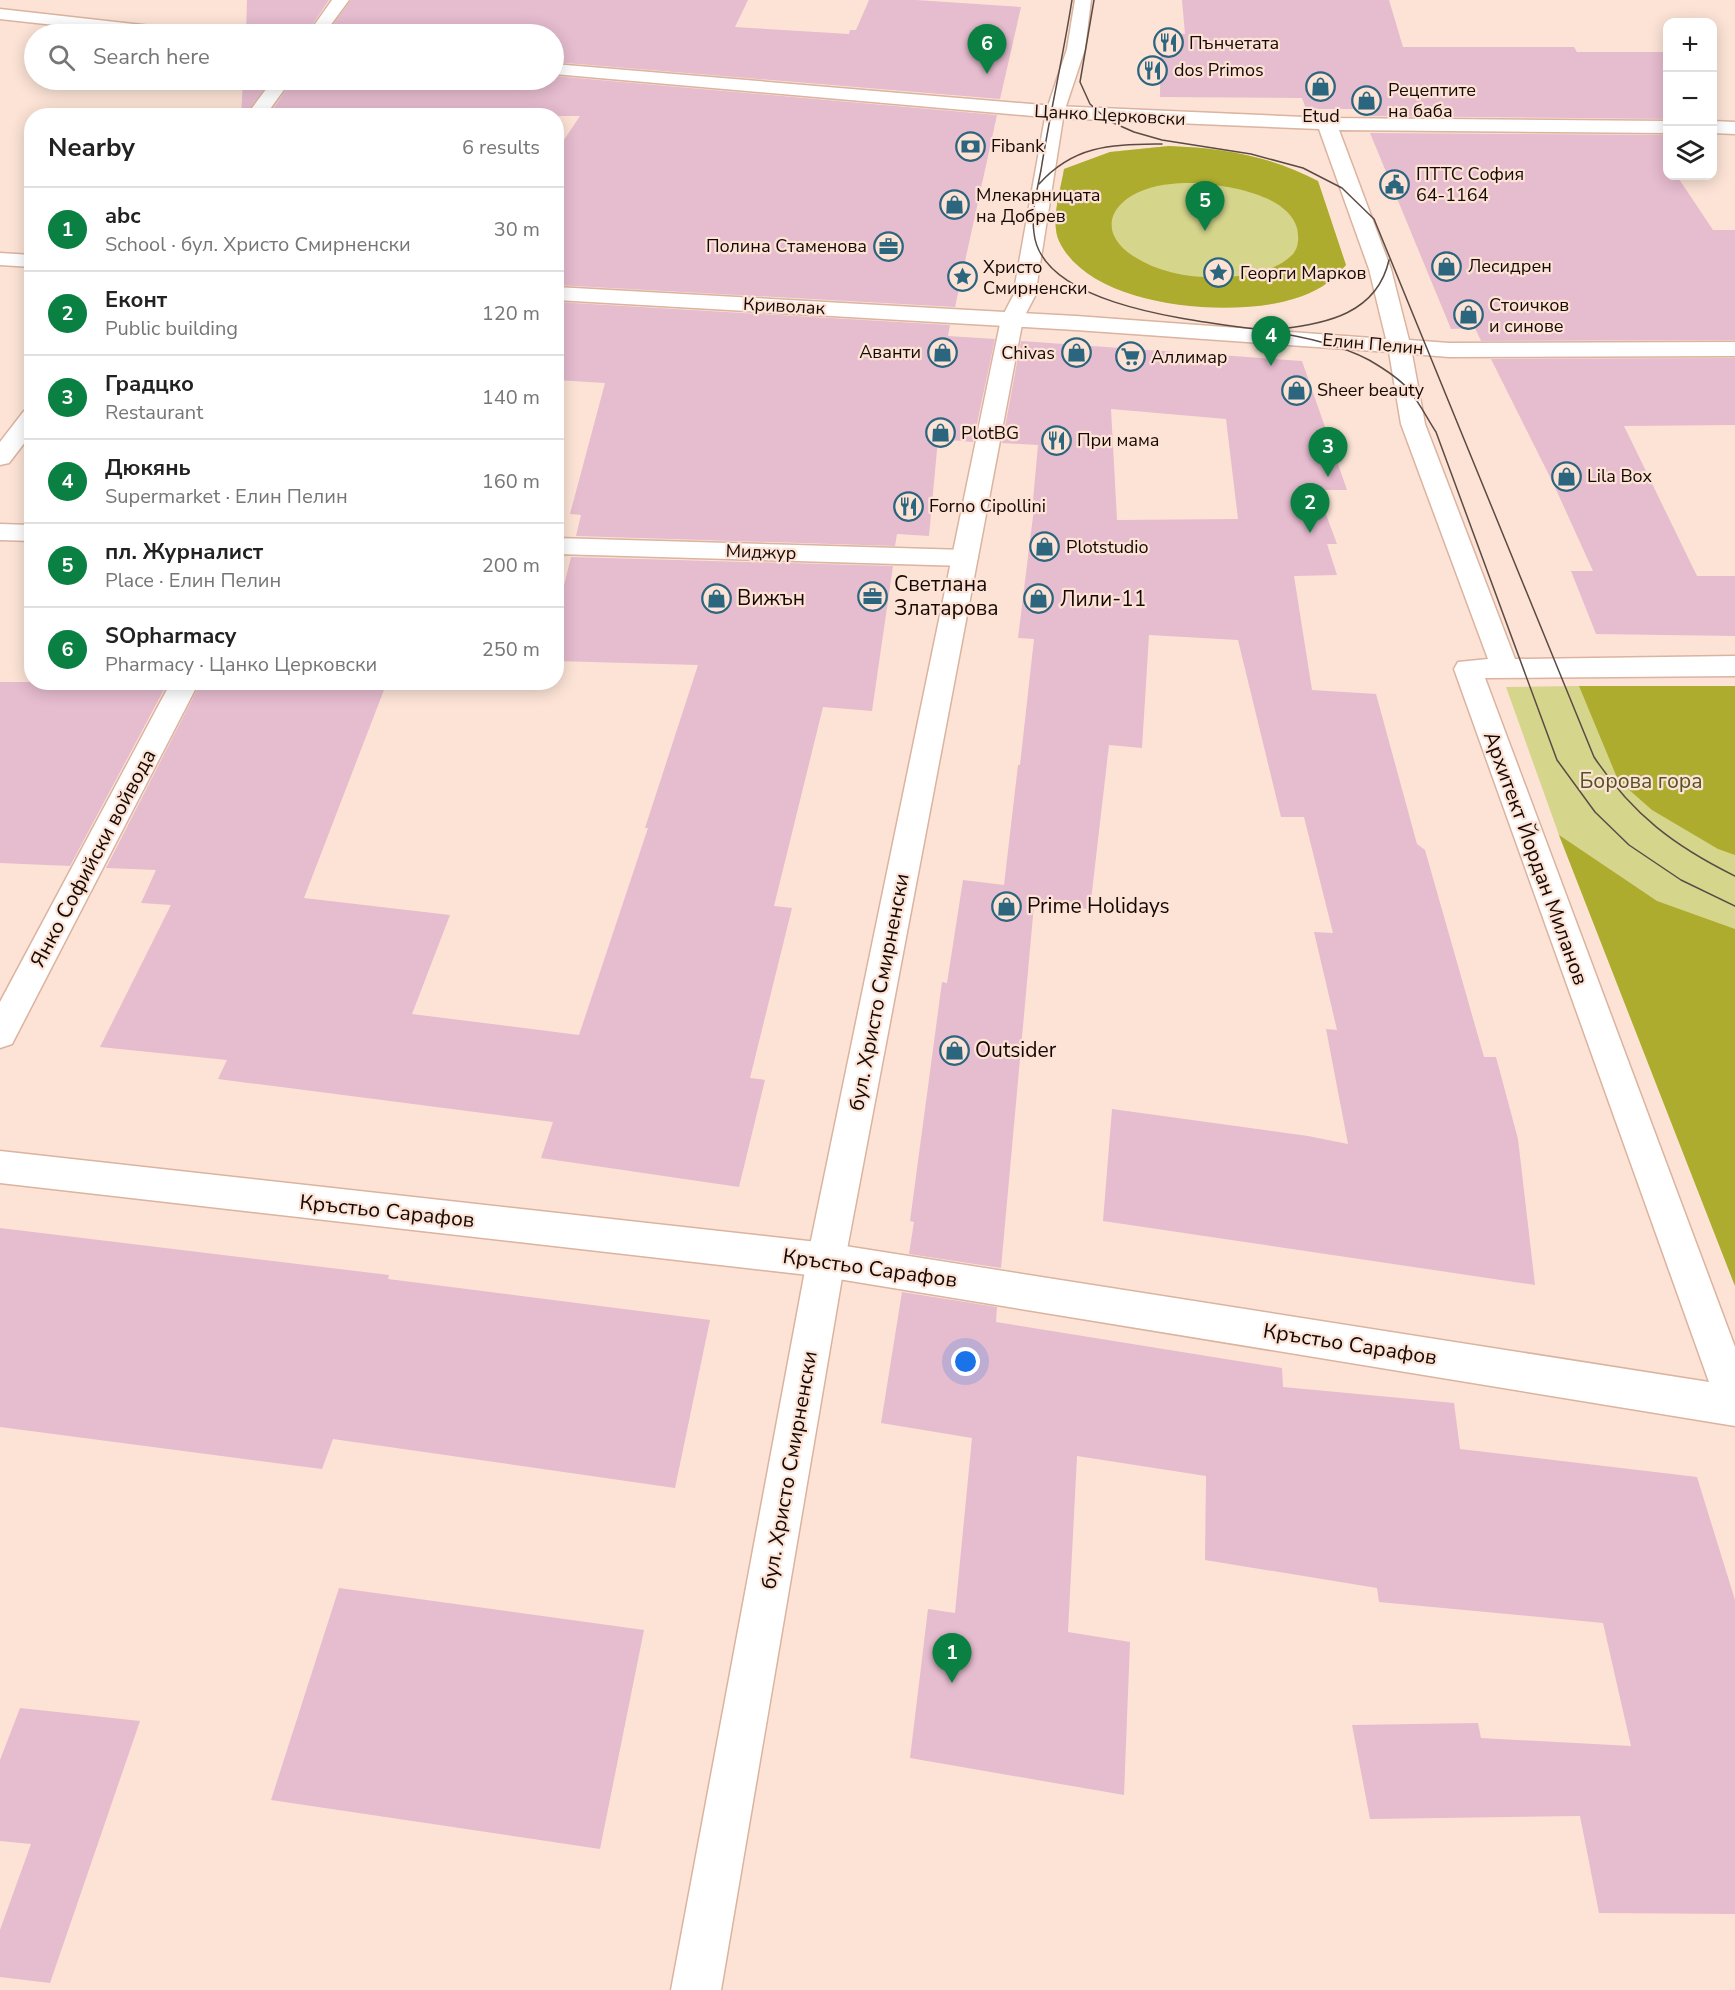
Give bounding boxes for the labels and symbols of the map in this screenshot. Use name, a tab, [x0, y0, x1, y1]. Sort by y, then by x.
pin: 6	[968, 25, 1006, 74]
restaurant icon: Пънчетата	[1152, 27, 1184, 59]
place label: Пънчетата	[1189, 31, 1279, 55]
restaurant icon: dos Primos	[1137, 54, 1169, 86]
place label: dos Primos	[1174, 58, 1264, 82]
shop icon: Etud	[1305, 71, 1337, 103]
place label: Рецептите на баба	[1388, 78, 1476, 123]
shop icon: Рецептите на баба	[1351, 84, 1383, 116]
street label: Цанко Церковски	[1034, 99, 1186, 131]
place label: Etud	[1302, 104, 1340, 128]
bank icon: Fibank	[954, 130, 986, 162]
place label: Fibank	[991, 134, 1045, 158]
place label: ПТТС София 64-1164	[1416, 162, 1524, 207]
public building icon: ПТТС София 64-1164	[1379, 168, 1411, 200]
pin: 5	[1186, 182, 1224, 231]
place label: Млекарницата на Добрев	[976, 183, 1101, 228]
shop icon: Млекарницата на Добрев	[939, 189, 971, 221]
office icon: Полина Стаменова	[872, 230, 904, 262]
place label: Полина Стаменова	[706, 234, 867, 258]
shop icon: Лесидрен	[1431, 250, 1463, 282]
place label: Лесидрен	[1468, 254, 1552, 278]
place label: Христо Смирненски	[983, 255, 1088, 300]
place icon: Георги Марков	[1203, 257, 1235, 289]
place icon: Христо Смирненски	[946, 261, 978, 293]
place label: Георги Марков	[1240, 261, 1367, 285]
street label: Криволак	[742, 292, 826, 320]
place label: Стоичков и синове	[1489, 293, 1569, 338]
shop icon: Стоичков и синове	[1452, 299, 1484, 331]
pin: 4	[1252, 316, 1290, 366]
street label: Елин Пелин	[1321, 328, 1425, 360]
shop icon: Аванти	[926, 336, 958, 368]
shop icon: Chivas	[1060, 337, 1092, 369]
place label: Аванти	[859, 340, 921, 364]
place label: Chivas	[1001, 341, 1055, 365]
supermarket icon: Аллимар	[1114, 341, 1146, 373]
place label: Аллимар	[1151, 345, 1228, 369]
shop icon: Sheer beauty	[1280, 374, 1312, 406]
place label: Sheer beauty	[1317, 378, 1425, 402]
shop icon: PlotBG	[924, 417, 956, 449]
place label: PlotBG	[961, 421, 1019, 445]
restaurant icon: При мама	[1040, 424, 1072, 456]
place label: При мама	[1077, 428, 1160, 452]
pin: 3	[1308, 428, 1348, 477]
shop icon: Lila Box	[1550, 460, 1582, 492]
place label: Lila Box	[1587, 464, 1652, 488]
pin: 2	[1290, 484, 1330, 533]
restaurant icon: Forno Cipollini	[892, 490, 924, 522]
place label: Forno Cipollini	[929, 494, 1046, 518]
shop icon: Plotstudio	[1029, 531, 1061, 563]
place label: Plotstudio	[1066, 535, 1149, 559]
street label: Миджур	[725, 539, 797, 565]
place label: Светлана Златарова	[894, 570, 999, 622]
office icon: Светлана Златарова	[857, 580, 889, 612]
shop icon: Вижън	[700, 582, 732, 614]
shop icon: Лили-11	[1023, 583, 1055, 615]
place label: Вижън	[737, 584, 805, 612]
place label: Лили-11	[1060, 585, 1146, 613]
street label: Архитект Йордан Миланов	[1477, 727, 1595, 989]
street label: Янко Софийски войвода	[24, 744, 162, 972]
park label: Борова гора	[1579, 767, 1703, 795]
street label: бул. Христо Смирненски	[842, 871, 916, 1113]
shop icon: Prime Holidays	[990, 890, 1022, 922]
place label: Prime Holidays	[1027, 892, 1170, 920]
shop icon: Outsider	[938, 1034, 970, 1066]
place label: Outsider	[975, 1036, 1057, 1064]
street label: Кръстьо Сарафов	[298, 1188, 476, 1234]
street label: Кръстьо Сарафов	[781, 1242, 959, 1294]
street label: Кръстьо Сарафов	[1261, 1316, 1439, 1372]
your location	[951, 1347, 980, 1376]
street label: бул. Христо Смирненски	[754, 1349, 824, 1591]
pin: 1	[932, 1634, 972, 1683]

